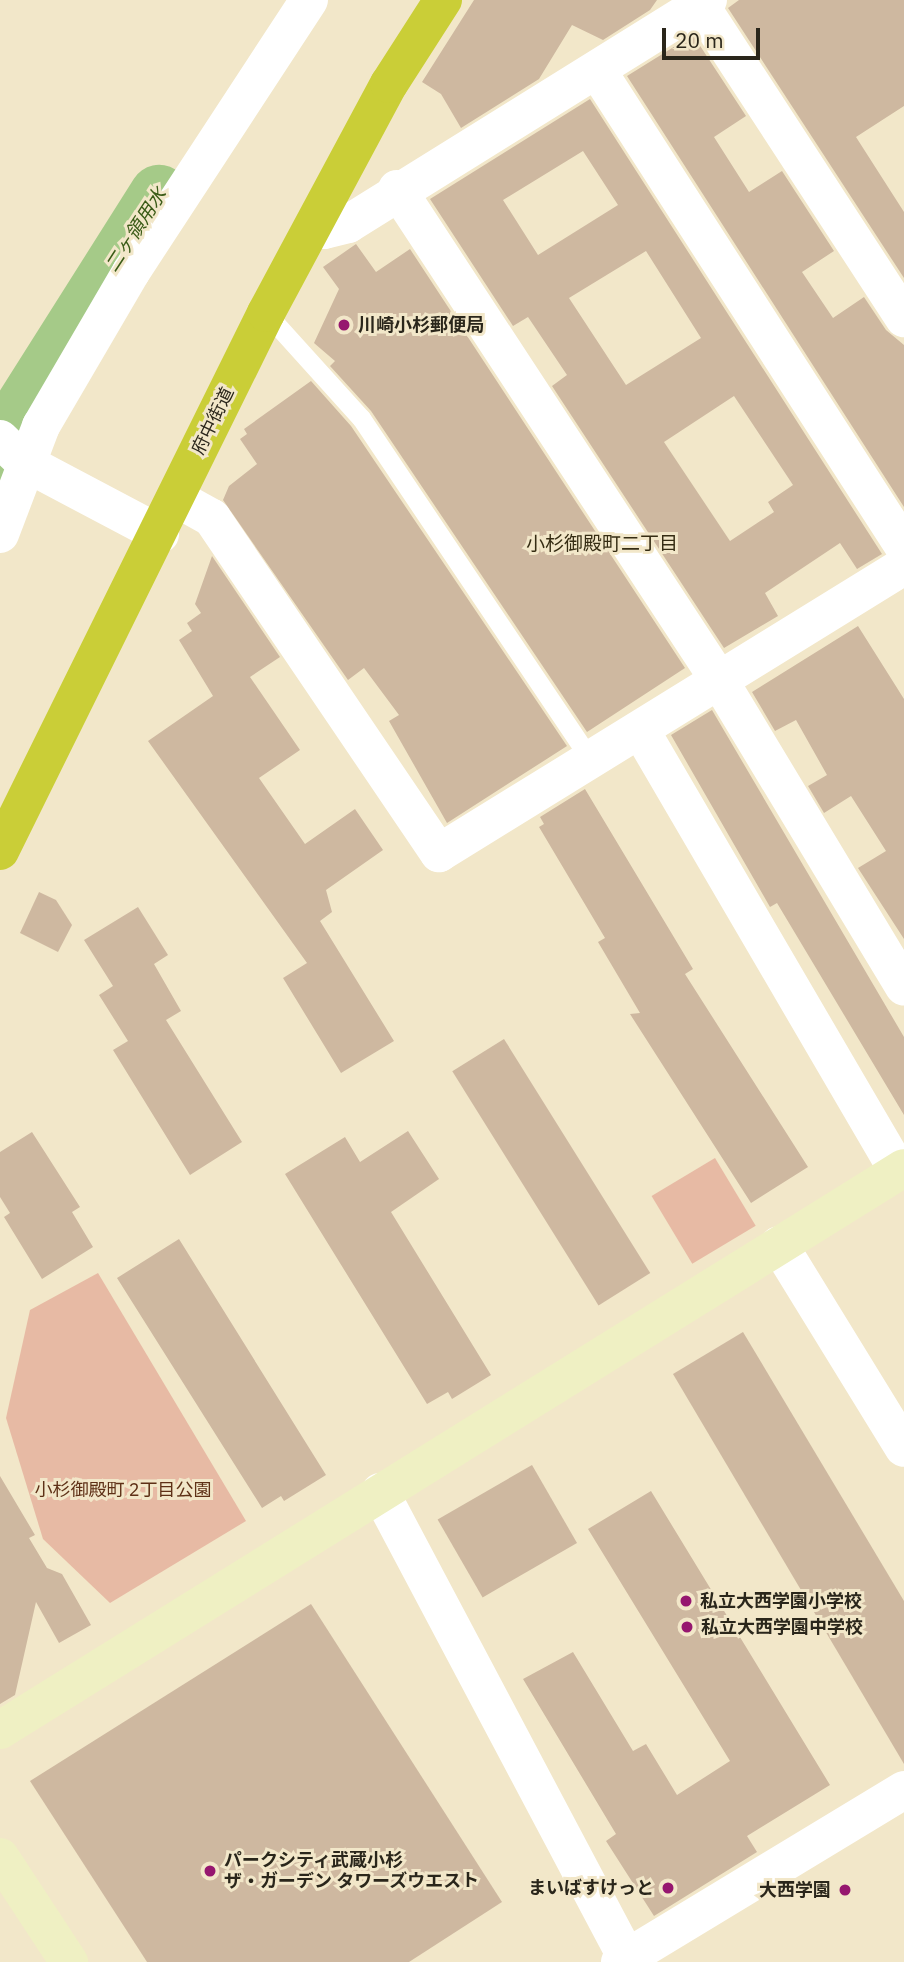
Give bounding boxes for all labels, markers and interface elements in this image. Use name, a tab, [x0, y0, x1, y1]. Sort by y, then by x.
scale bar	[666, 14, 764, 58]
text: 20 m	[675, 26, 724, 54]
water label: 二ヶ領用水	[101, 184, 171, 276]
place label: 川崎小杉郵便局	[358, 314, 484, 336]
marker: 川崎小杉郵便局	[336, 317, 352, 333]
street label: 府中街道	[188, 384, 238, 458]
district label: 小杉御殿町二丁目	[526, 533, 678, 555]
park label: 小杉御殿町 2丁目公園	[34, 1479, 212, 1501]
place label: 私立大西学園小学校	[700, 1590, 862, 1612]
marker: 私立大西学園小学校	[678, 1593, 694, 1609]
place label: 私立大西学園中学校	[701, 1616, 863, 1638]
marker: 私立大西学園中学校	[679, 1619, 695, 1635]
place label: パークシティ武蔵小杉 ザ・ガーデン タワーズウエスト	[224, 1850, 480, 1892]
marker: パークシティ武蔵小杉 ザ・ガーデン タワーズウエスト	[202, 1863, 218, 1879]
place label: まいばすけっと	[528, 1877, 654, 1899]
place label: 大西学園	[759, 1879, 831, 1901]
marker: まいばすけっと	[660, 1880, 676, 1896]
marker: 大西学園	[837, 1882, 853, 1898]

